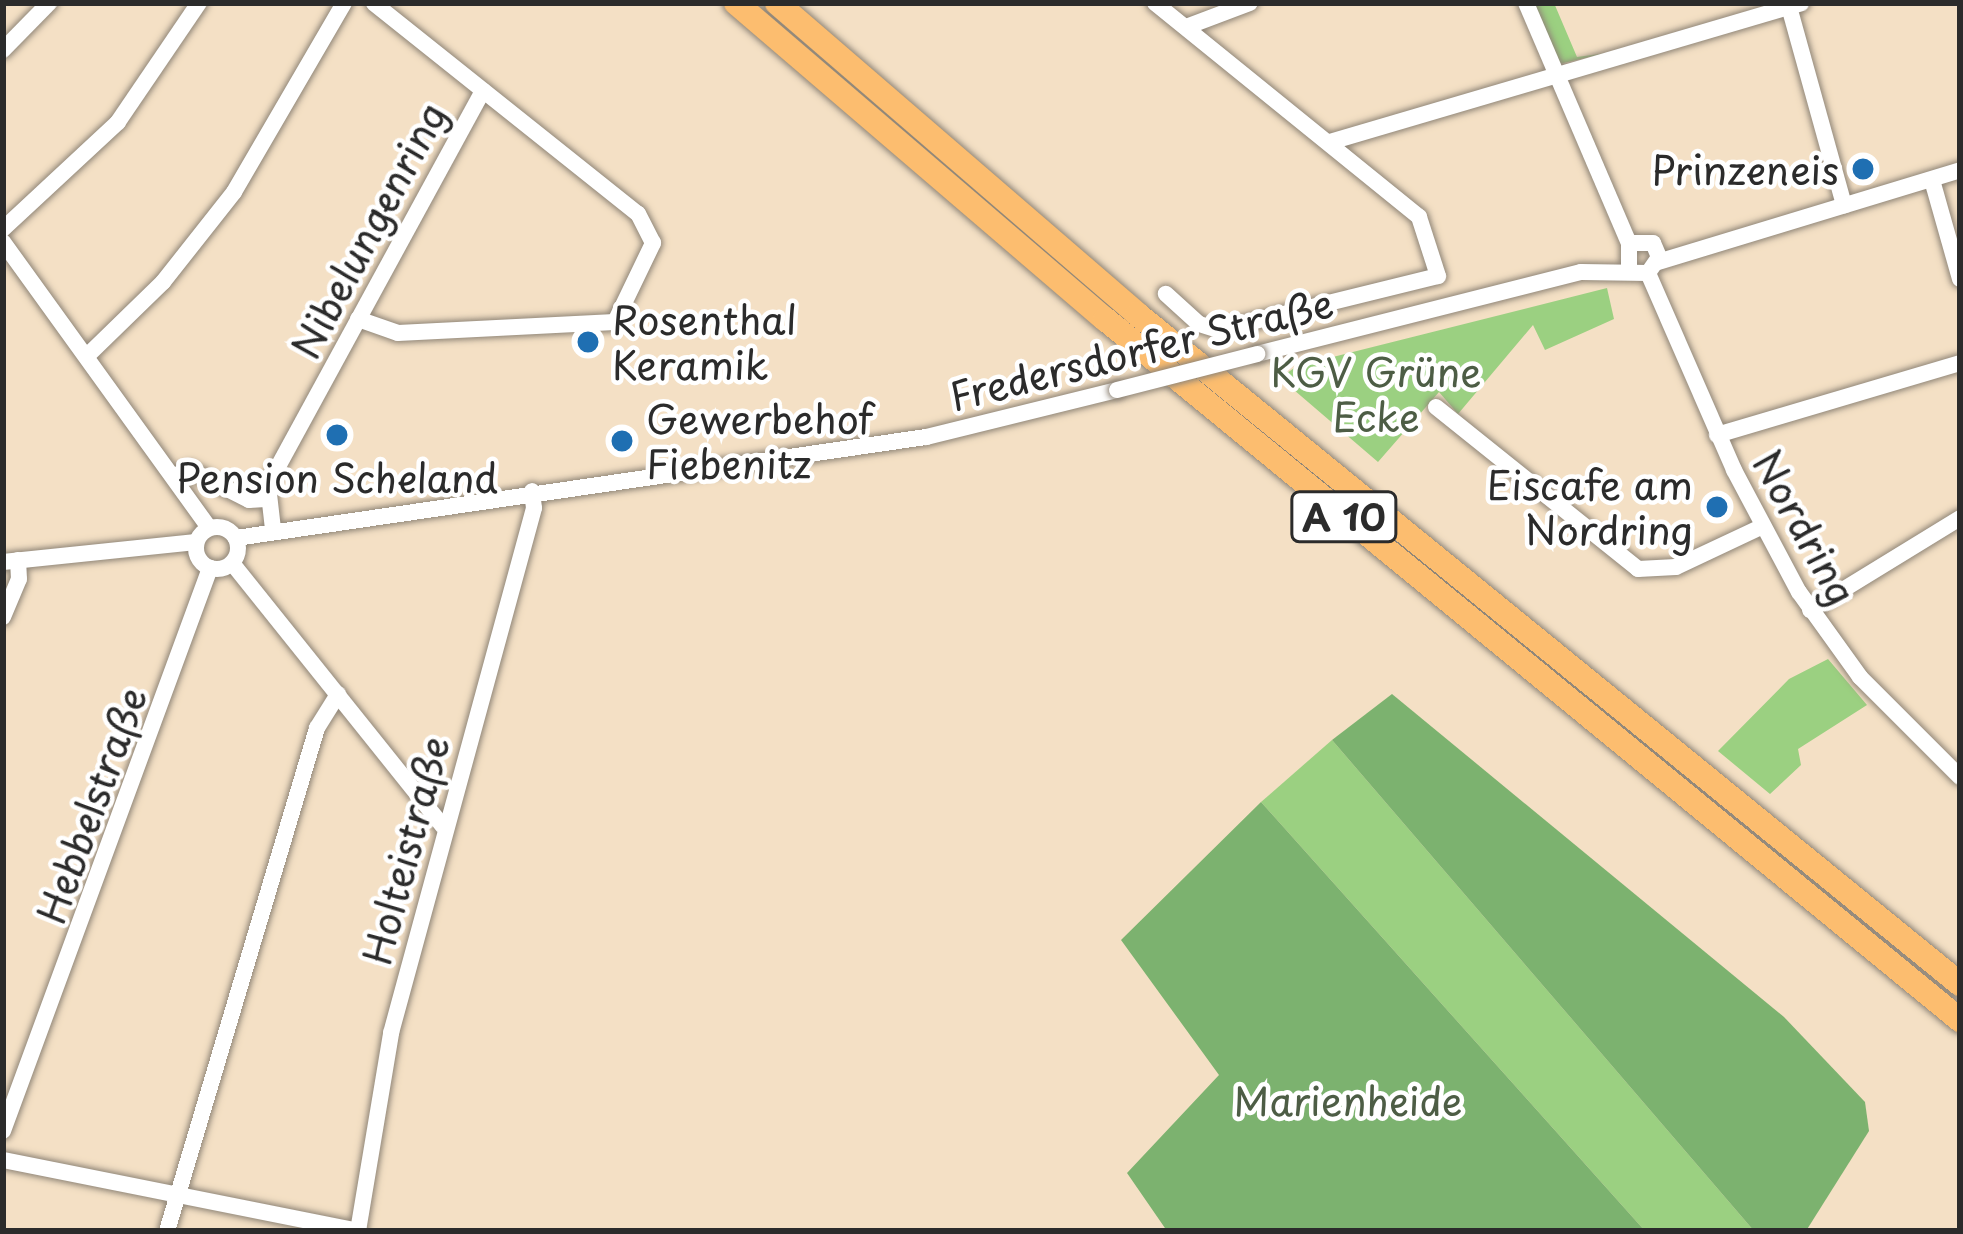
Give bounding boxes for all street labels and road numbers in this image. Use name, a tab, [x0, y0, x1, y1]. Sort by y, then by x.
street label: Nibelungenring	[281, 94, 455, 366]
street label: Fredersdorfer Straße	[944, 279, 1338, 419]
street label: Nordring	[1744, 442, 1866, 612]
road number: A 10	[1290, 487, 1398, 547]
street label: Hebbelstraße	[27, 681, 155, 929]
street label: Holteistraße	[352, 731, 458, 969]

